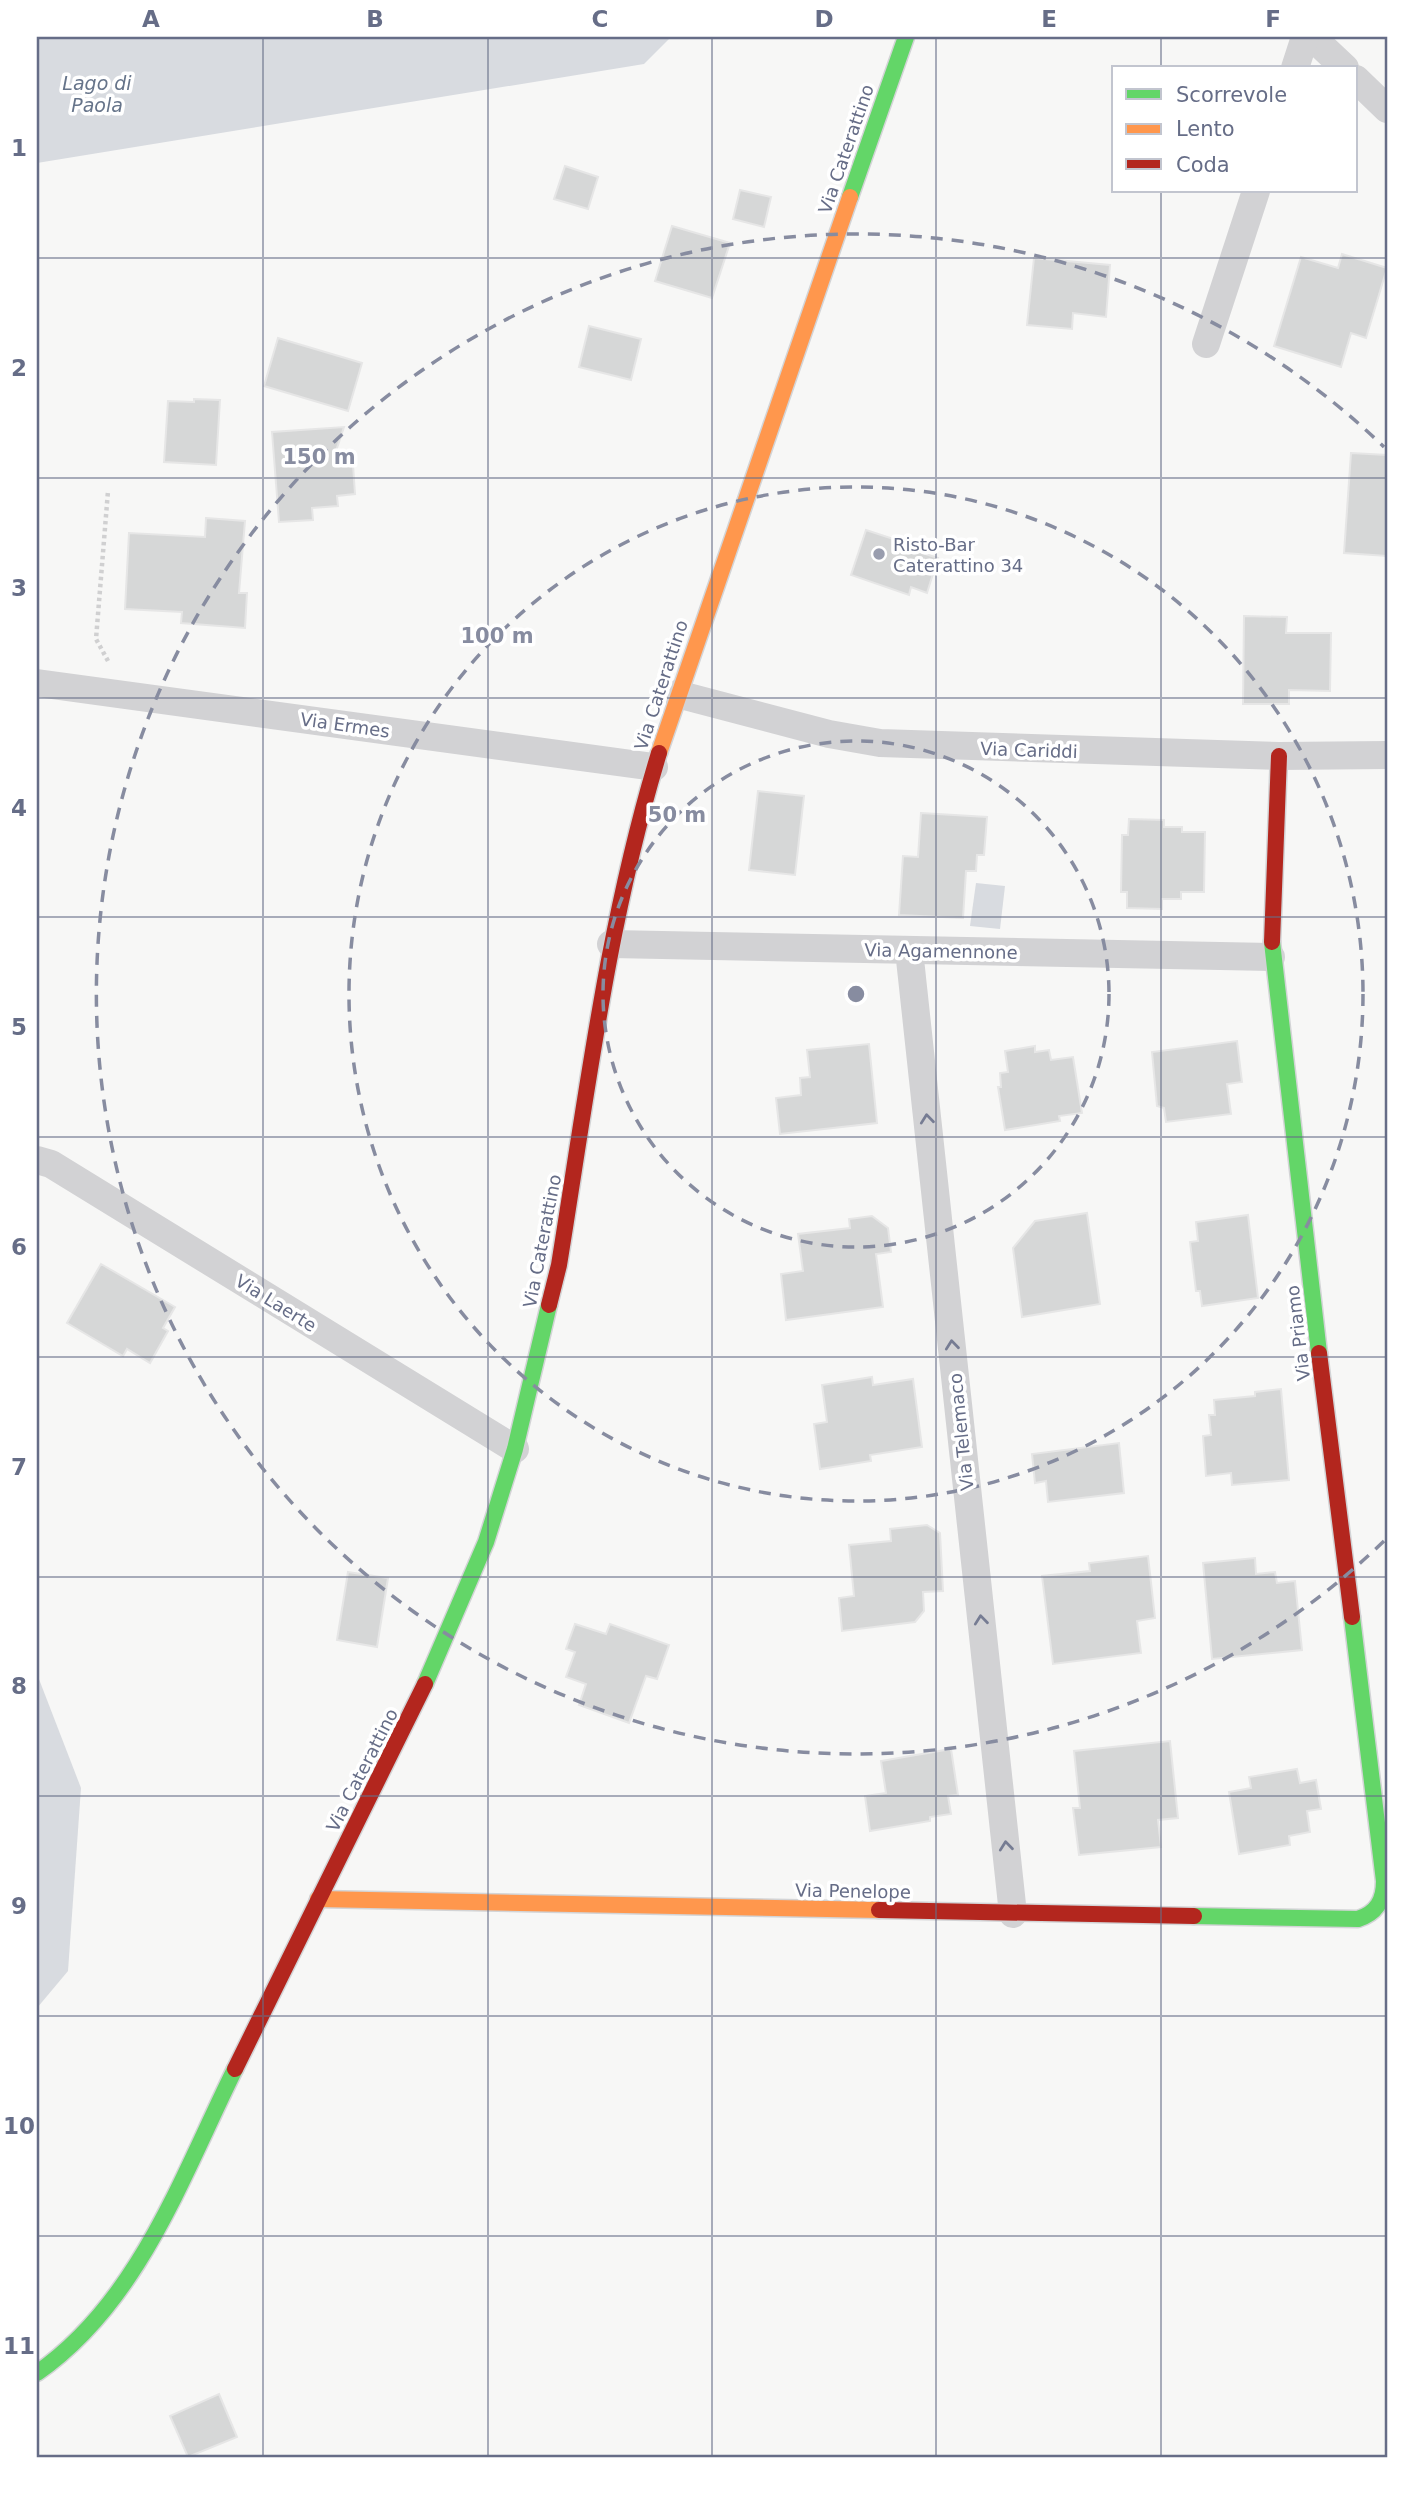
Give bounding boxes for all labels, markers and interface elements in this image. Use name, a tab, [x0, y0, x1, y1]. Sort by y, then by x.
text: A	[142, 6, 160, 32]
text: B	[366, 6, 384, 32]
text: C	[592, 6, 608, 32]
text: D	[814, 6, 834, 32]
text: E	[1041, 6, 1057, 32]
text: F	[1265, 6, 1281, 32]
legend	[1112, 66, 1358, 192]
water label: Lago di Paola	[62, 72, 132, 116]
street label: Via Caterattino	[814, 82, 878, 216]
text: Scorrevole	[1176, 83, 1287, 107]
text: Lento	[1176, 117, 1235, 141]
text: 1	[11, 135, 27, 161]
text: Coda	[1176, 153, 1230, 177]
text: 2	[11, 355, 27, 381]
text: 150 m	[282, 445, 356, 469]
place label: Risto-Bar Caterattino 34	[893, 534, 1023, 576]
marker: Risto-Bar Caterattino 34	[871, 546, 887, 562]
text: 3	[11, 575, 27, 601]
street label: Via Caterattino	[630, 617, 692, 753]
text: 100 m	[460, 624, 534, 648]
street label: Via Ermes	[299, 708, 391, 742]
street label: Via Cariddi	[980, 738, 1078, 762]
text: 4	[11, 795, 27, 821]
text: 50 m	[648, 803, 706, 827]
street label: Via Agamennone	[864, 939, 1018, 963]
centre of rings	[844, 982, 868, 1006]
text: 5	[11, 1014, 27, 1040]
one-way arrow	[920, 1113, 935, 1124]
street label: Via Caterattino	[519, 1173, 565, 1309]
text: 6	[11, 1234, 27, 1260]
street label: Via Laerte	[232, 1270, 320, 1336]
street label: Via Priamo	[1282, 1284, 1314, 1382]
one-way arrow	[944, 1339, 959, 1351]
street label: Via Telemaco	[944, 1372, 978, 1492]
text: 7	[11, 1454, 27, 1480]
one-way arrow	[974, 1614, 989, 1626]
text: 8	[11, 1673, 27, 1699]
street label: Via Caterattino	[322, 1705, 402, 1835]
one-way arrow	[999, 1840, 1014, 1851]
street label: Via Penelope	[795, 1879, 911, 1903]
text: 9	[11, 1893, 27, 1919]
text: 10	[3, 2113, 35, 2139]
text: 11	[3, 2333, 35, 2359]

